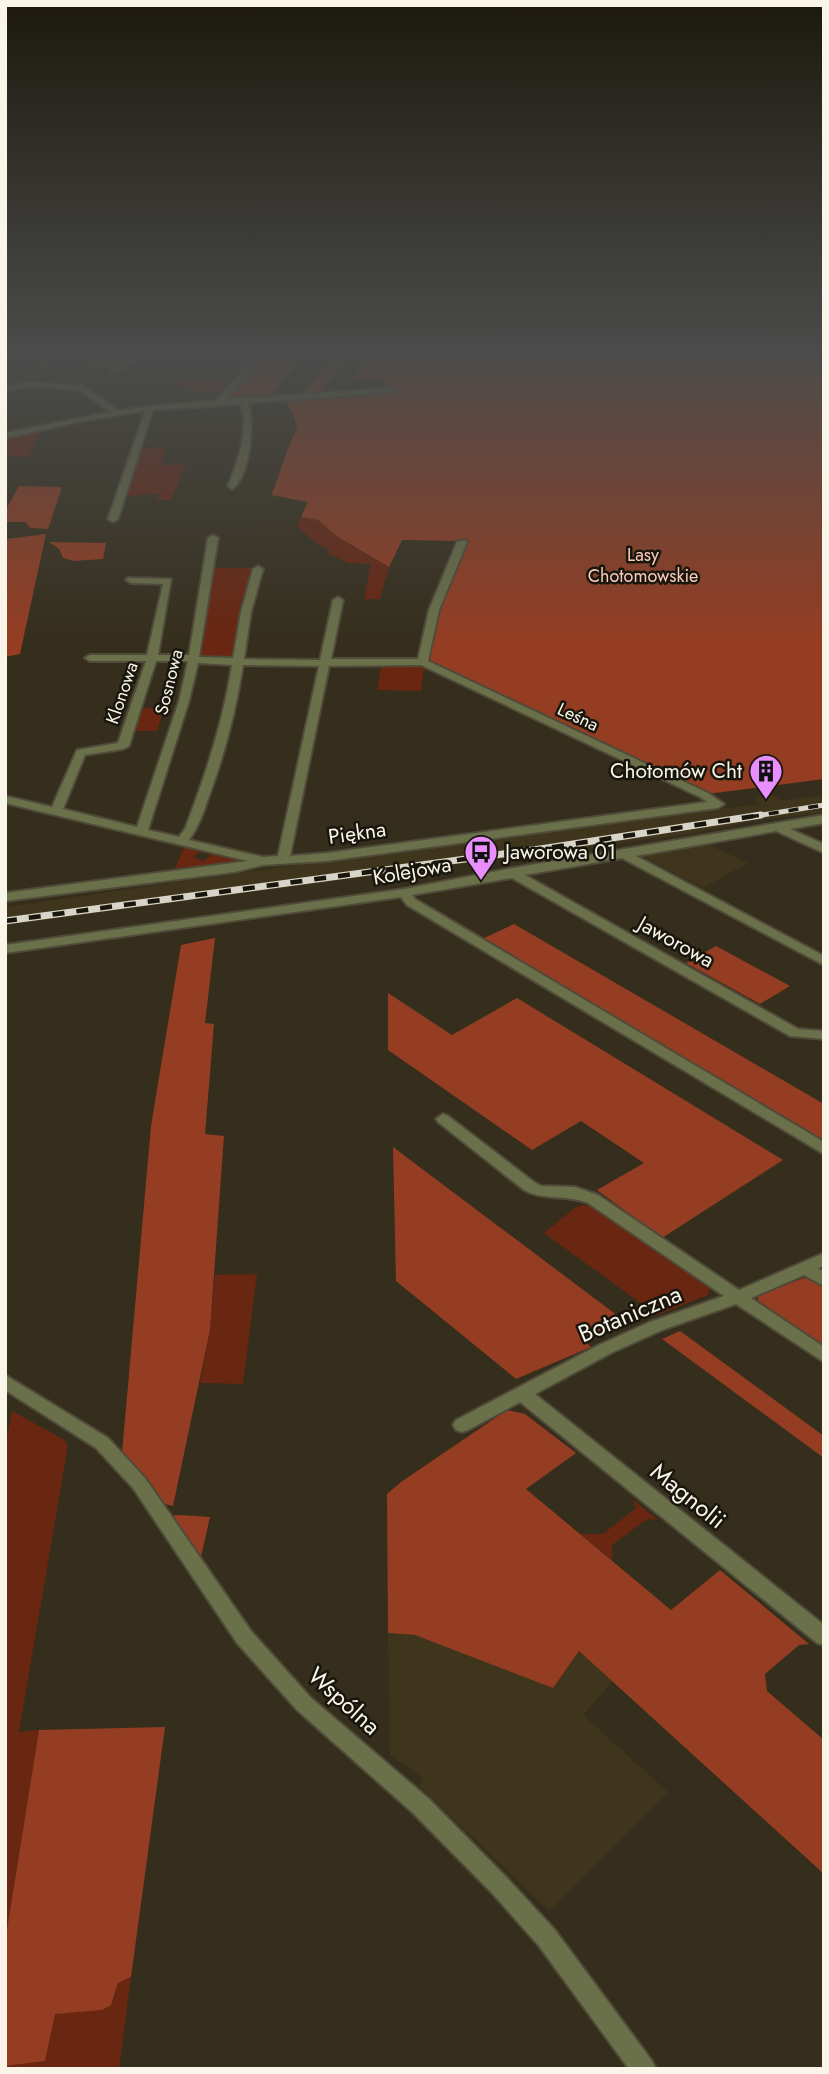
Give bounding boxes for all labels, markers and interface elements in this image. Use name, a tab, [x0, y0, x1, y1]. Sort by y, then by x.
park label: Lasy Chotomowskie	[588, 542, 698, 589]
street label: Sosnowa	[148, 646, 190, 718]
street label: Klonowa	[99, 658, 145, 728]
street label: Leśna	[553, 696, 603, 738]
building icon: Chotomów Cht	[747, 752, 785, 801]
place label: Chotomów Cht	[610, 756, 742, 786]
street label: Piękna	[326, 814, 388, 852]
bus stop icon: Jaworowa 01	[462, 833, 500, 882]
place label: Jaworowa 01	[502, 837, 616, 867]
street label: Kolejowa	[370, 849, 454, 893]
street label: Jaworowa	[630, 907, 720, 975]
street label: Botaniczna	[573, 1276, 687, 1351]
street label: Magnolii	[643, 1454, 734, 1537]
street label: Wspólna	[300, 1658, 389, 1743]

